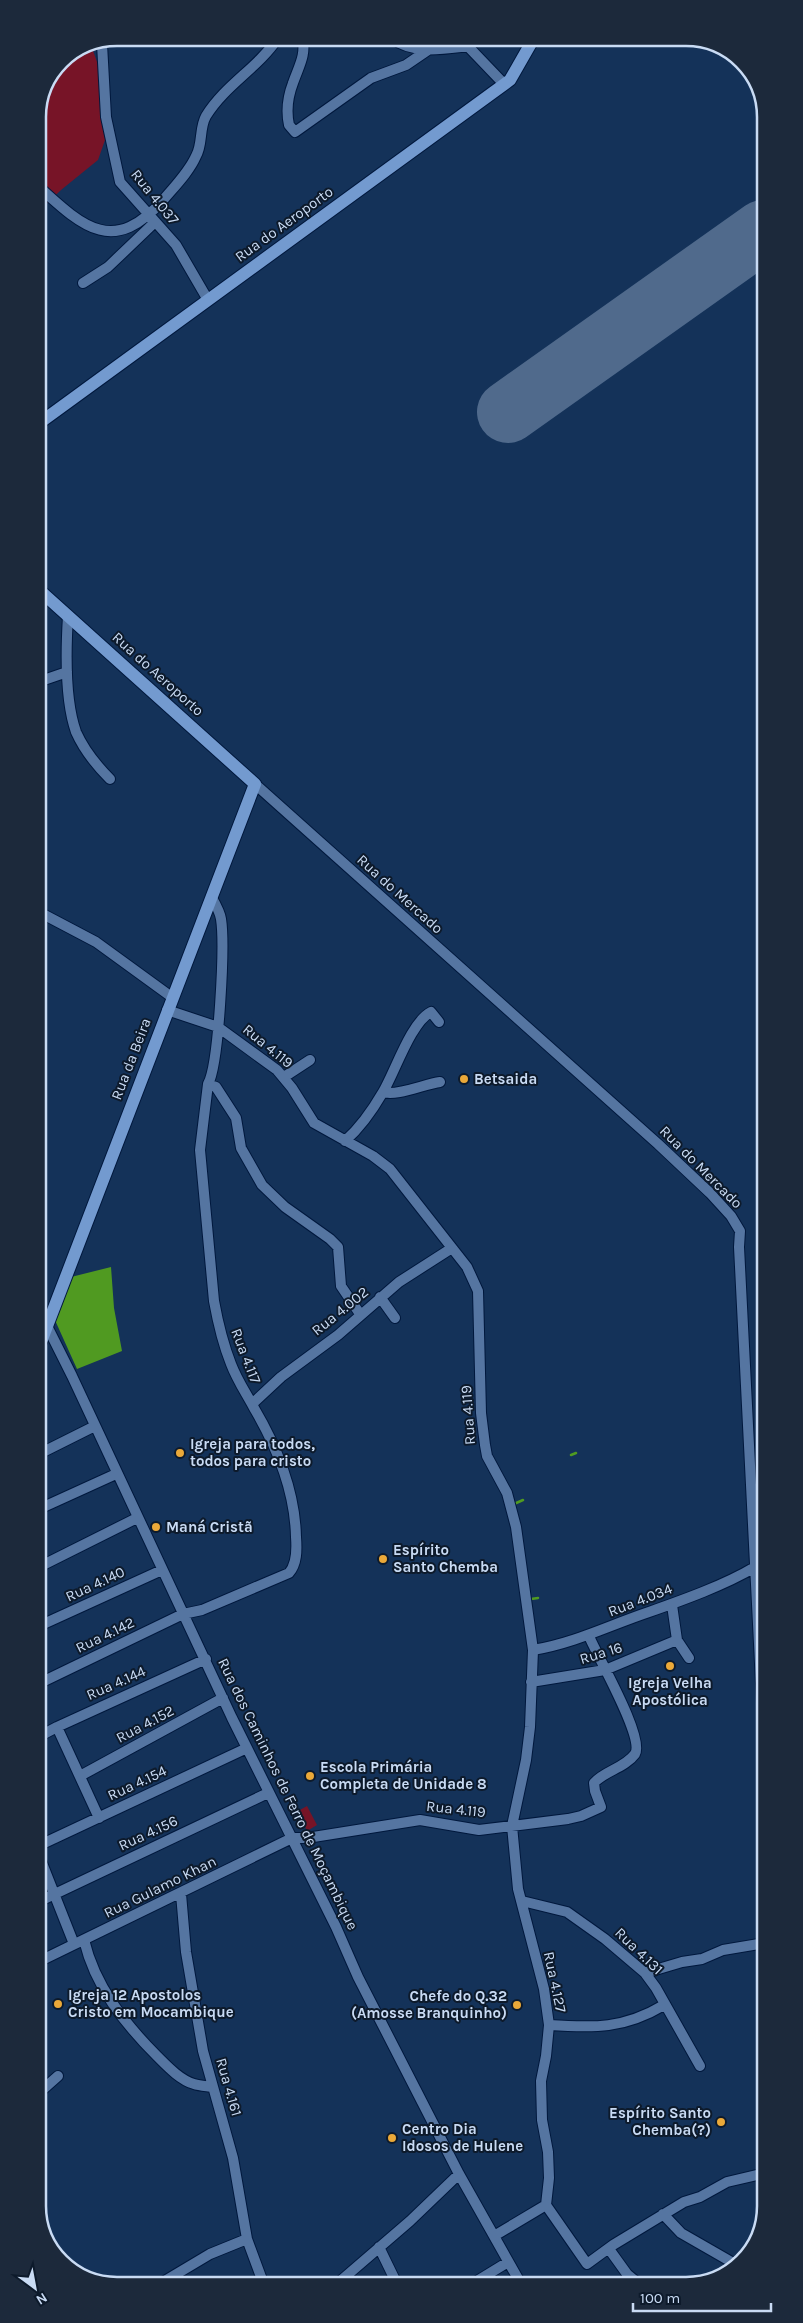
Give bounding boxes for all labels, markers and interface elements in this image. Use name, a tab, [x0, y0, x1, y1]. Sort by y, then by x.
street label: Rua 4.037	[127, 166, 183, 228]
street label: Rua do Aeroporto	[231, 182, 337, 266]
street label: Rua do Aeroporto	[109, 628, 207, 720]
street label: Rua do Mercado	[353, 851, 447, 937]
street label: Rua da Beira	[107, 1016, 155, 1102]
street label: Rua 4.119	[239, 1020, 297, 1072]
place label: Betsaida	[474, 1070, 537, 1088]
marker: Betsaida	[458, 1073, 470, 1085]
street label: Rua do Mercado	[656, 1122, 746, 1212]
street label: Rua 4.002	[308, 1283, 372, 1339]
street label: Rua 4.117	[227, 1326, 265, 1386]
street label: Rua 4.119	[457, 1385, 479, 1445]
place label: Igreja para todos, todos para cristo	[190, 1435, 315, 1470]
marker: Igreja para todos, todos para cristo	[174, 1447, 186, 1459]
place label: Maná Cristã	[166, 1518, 253, 1536]
marker: Maná Cristã	[150, 1521, 162, 1533]
place label: Espírito Santo Chemba	[393, 1541, 498, 1576]
marker: Espírito Santo Chemba	[377, 1553, 389, 1565]
street label: Rua 4.140	[62, 1562, 128, 1606]
street label: Rua 4.034	[605, 1579, 675, 1620]
street label: Rua 4.142	[73, 1613, 137, 1657]
street label: Rua 16	[578, 1638, 624, 1668]
street label: Rua dos Caminhos de Ferro de Moçambique	[214, 1655, 362, 1933]
marker: Igreja Velha Apostólica	[664, 1660, 676, 1672]
street label: Rua 4.144	[84, 1662, 149, 1704]
place label: Igreja Velha Apostólica	[628, 1674, 712, 1709]
street label: Rua 4.152	[113, 1701, 177, 1747]
place label: Escola Primária Completa de Unidade 8	[320, 1758, 487, 1793]
street label: Rua 4.154	[105, 1761, 170, 1804]
marker: Escola Primária Completa de Unidade 8	[304, 1770, 316, 1782]
street label: Rua 4.119	[425, 1797, 487, 1821]
street label: Rua 4.156	[116, 1811, 180, 1855]
street label: Rua Gulamo Khan	[101, 1852, 219, 1922]
street label: Rua 4.131	[611, 1924, 667, 1978]
street label: Rua 4.127	[540, 1950, 570, 2014]
place label: Igreja 12 Apostolos Cristo em Mocambique	[68, 1986, 234, 2021]
place label: Chefe do Q.32 (Amosse Branquinho)	[351, 1987, 507, 2022]
marker: Igreja 12 Apostolos Cristo em Mocambique	[52, 1998, 64, 2010]
marker: Chefe do Q.32 (Amosse Branquinho)	[511, 1999, 523, 2011]
street label: Rua 4.161	[212, 2056, 246, 2118]
place label: Espírito Santo Chemba(?)	[609, 2104, 711, 2139]
marker: Espírito Santo Chemba(?)	[715, 2116, 727, 2128]
place label: Centro Dia Idosos de Hulene	[402, 2120, 523, 2155]
marker: Centro Dia Idosos de Hulene	[386, 2132, 398, 2144]
north arrow	[10, 2263, 60, 2313]
scale bar	[633, 2280, 770, 2312]
text: N	[33, 2289, 50, 2308]
text: 100 m	[640, 2289, 680, 2307]

